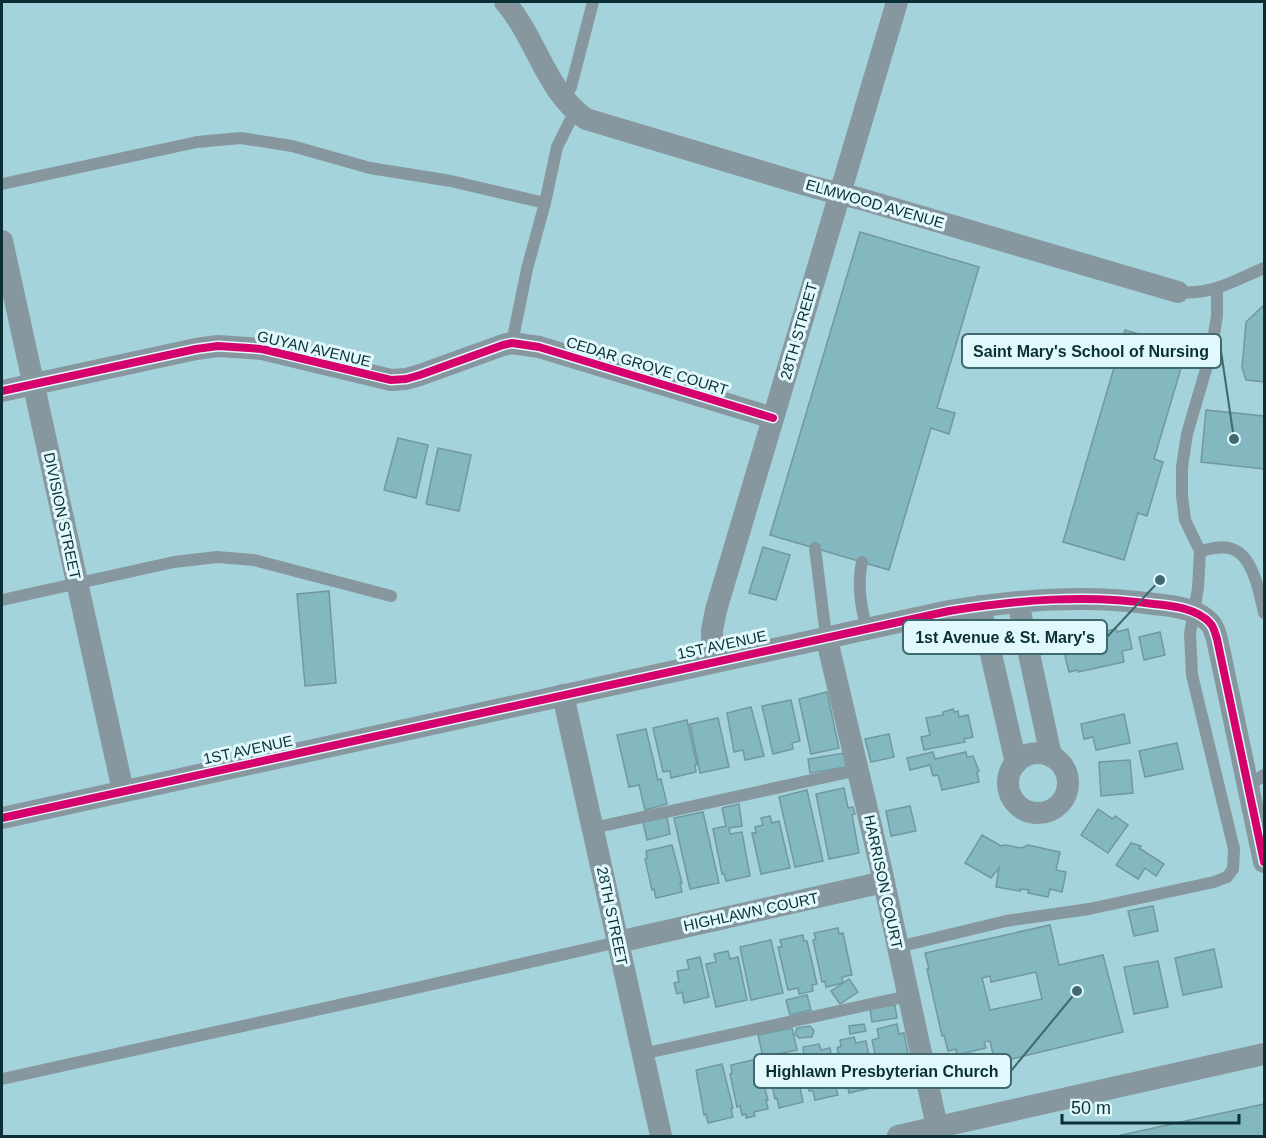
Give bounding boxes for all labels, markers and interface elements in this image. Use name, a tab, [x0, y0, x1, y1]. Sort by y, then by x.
street label: ELMWOOD AVENUE	[804, 176, 946, 231]
street label: 28TH STREET	[777, 280, 820, 381]
street label: GUYAN AVENUE	[256, 327, 373, 370]
street label: CEDAR GROVE COURT	[564, 333, 730, 398]
callout: Saint Mary's School of Nursing	[962, 334, 1221, 368]
text: Saint Mary's School of Nursing	[973, 343, 1209, 360]
street label: DIVISION STREET	[41, 451, 84, 581]
callout: 1st Avenue & St. Mary's	[903, 620, 1107, 654]
street label: 1ST AVENUE	[676, 627, 768, 662]
text: 1st Avenue & St. Mary's	[915, 629, 1095, 646]
street label: 1ST AVENUE	[202, 732, 294, 767]
street label: HARRISON COURT	[861, 813, 906, 950]
street label: 28TH STREET	[594, 865, 631, 967]
street label: HIGHLAWN COURT	[682, 889, 820, 934]
callout: Highlawn Presbyterian Church	[754, 1054, 1011, 1088]
text: Highlawn Presbyterian Church	[766, 1063, 998, 1080]
scale bar	[1062, 1087, 1239, 1125]
text: 50 m	[1071, 1098, 1111, 1118]

